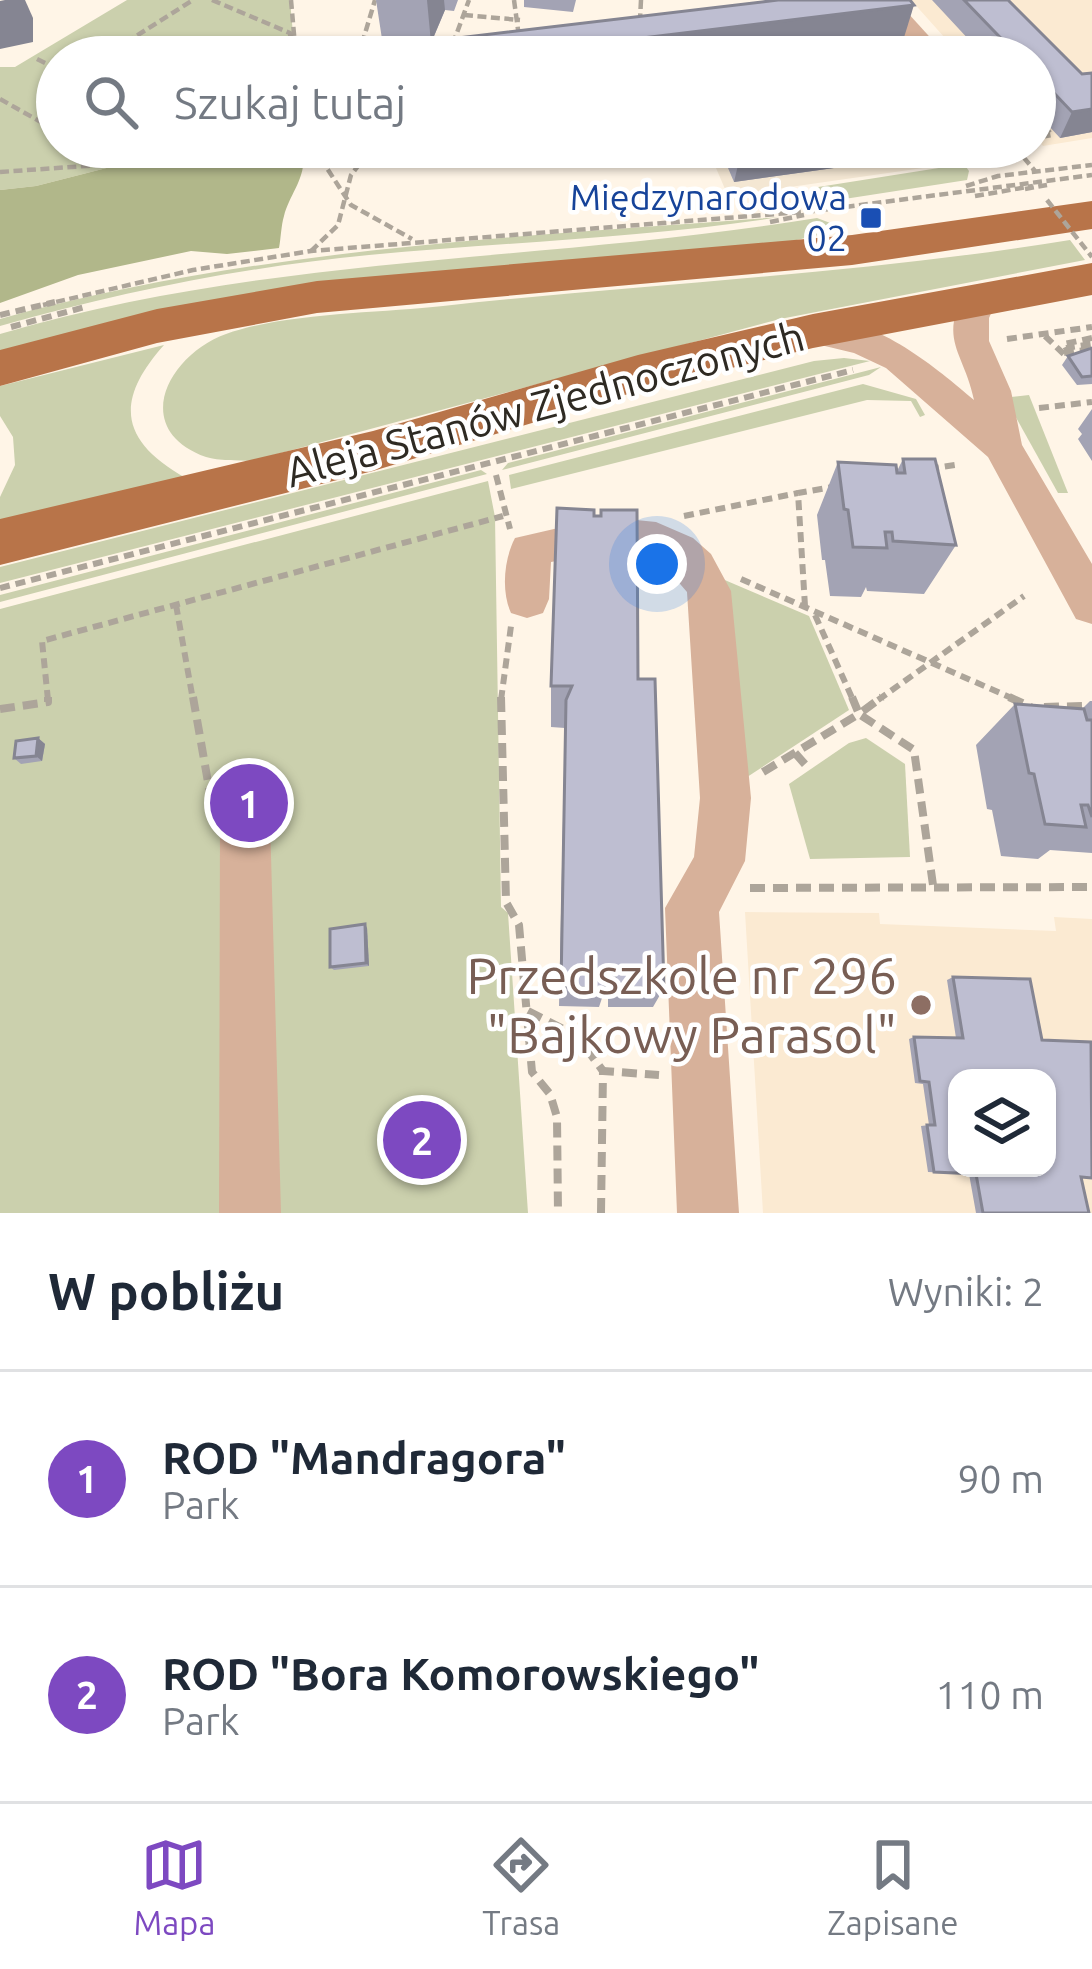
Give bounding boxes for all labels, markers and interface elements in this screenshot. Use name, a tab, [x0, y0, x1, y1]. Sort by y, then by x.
search box	[36, 36, 1056, 168]
icon: search	[78, 69, 144, 135]
text: Szukaj tutaj	[174, 77, 406, 128]
place label: Międzynarodowa 02	[570, 176, 847, 258]
marker: Międzynarodowa 02	[858, 205, 884, 231]
street label: Aleja Stanów Zjednoczonych	[281, 312, 809, 495]
your location	[627, 534, 687, 594]
pin: 1	[210, 758, 288, 848]
place label: Przedszkole nr 296 "Bajkowy Parasol"	[466, 946, 897, 1063]
marker: Przedszkole nr 296 "Bajkowy Parasol"	[908, 992, 934, 1018]
map controls	[948, 1069, 1056, 1177]
button: layers	[948, 1069, 1056, 1177]
pin: 2	[383, 1095, 461, 1185]
text: W pobliżu	[48, 1262, 284, 1320]
text: Wyniki: 2	[888, 1270, 1044, 1313]
text: ROD "Mandragora"	[162, 1432, 566, 1483]
text: 1	[76, 1457, 98, 1500]
text: 90 m	[957, 1457, 1044, 1500]
text: Park	[162, 1483, 240, 1526]
text: ROD "Bora Komorowskiego"	[162, 1648, 759, 1699]
text: 2	[76, 1673, 98, 1716]
text: 110 m	[935, 1673, 1044, 1716]
text: Park	[162, 1699, 240, 1742]
tab: Mapa	[133, 1832, 215, 1941]
tab: Trasa	[482, 1832, 560, 1941]
tab: Zapisane	[827, 1832, 959, 1941]

